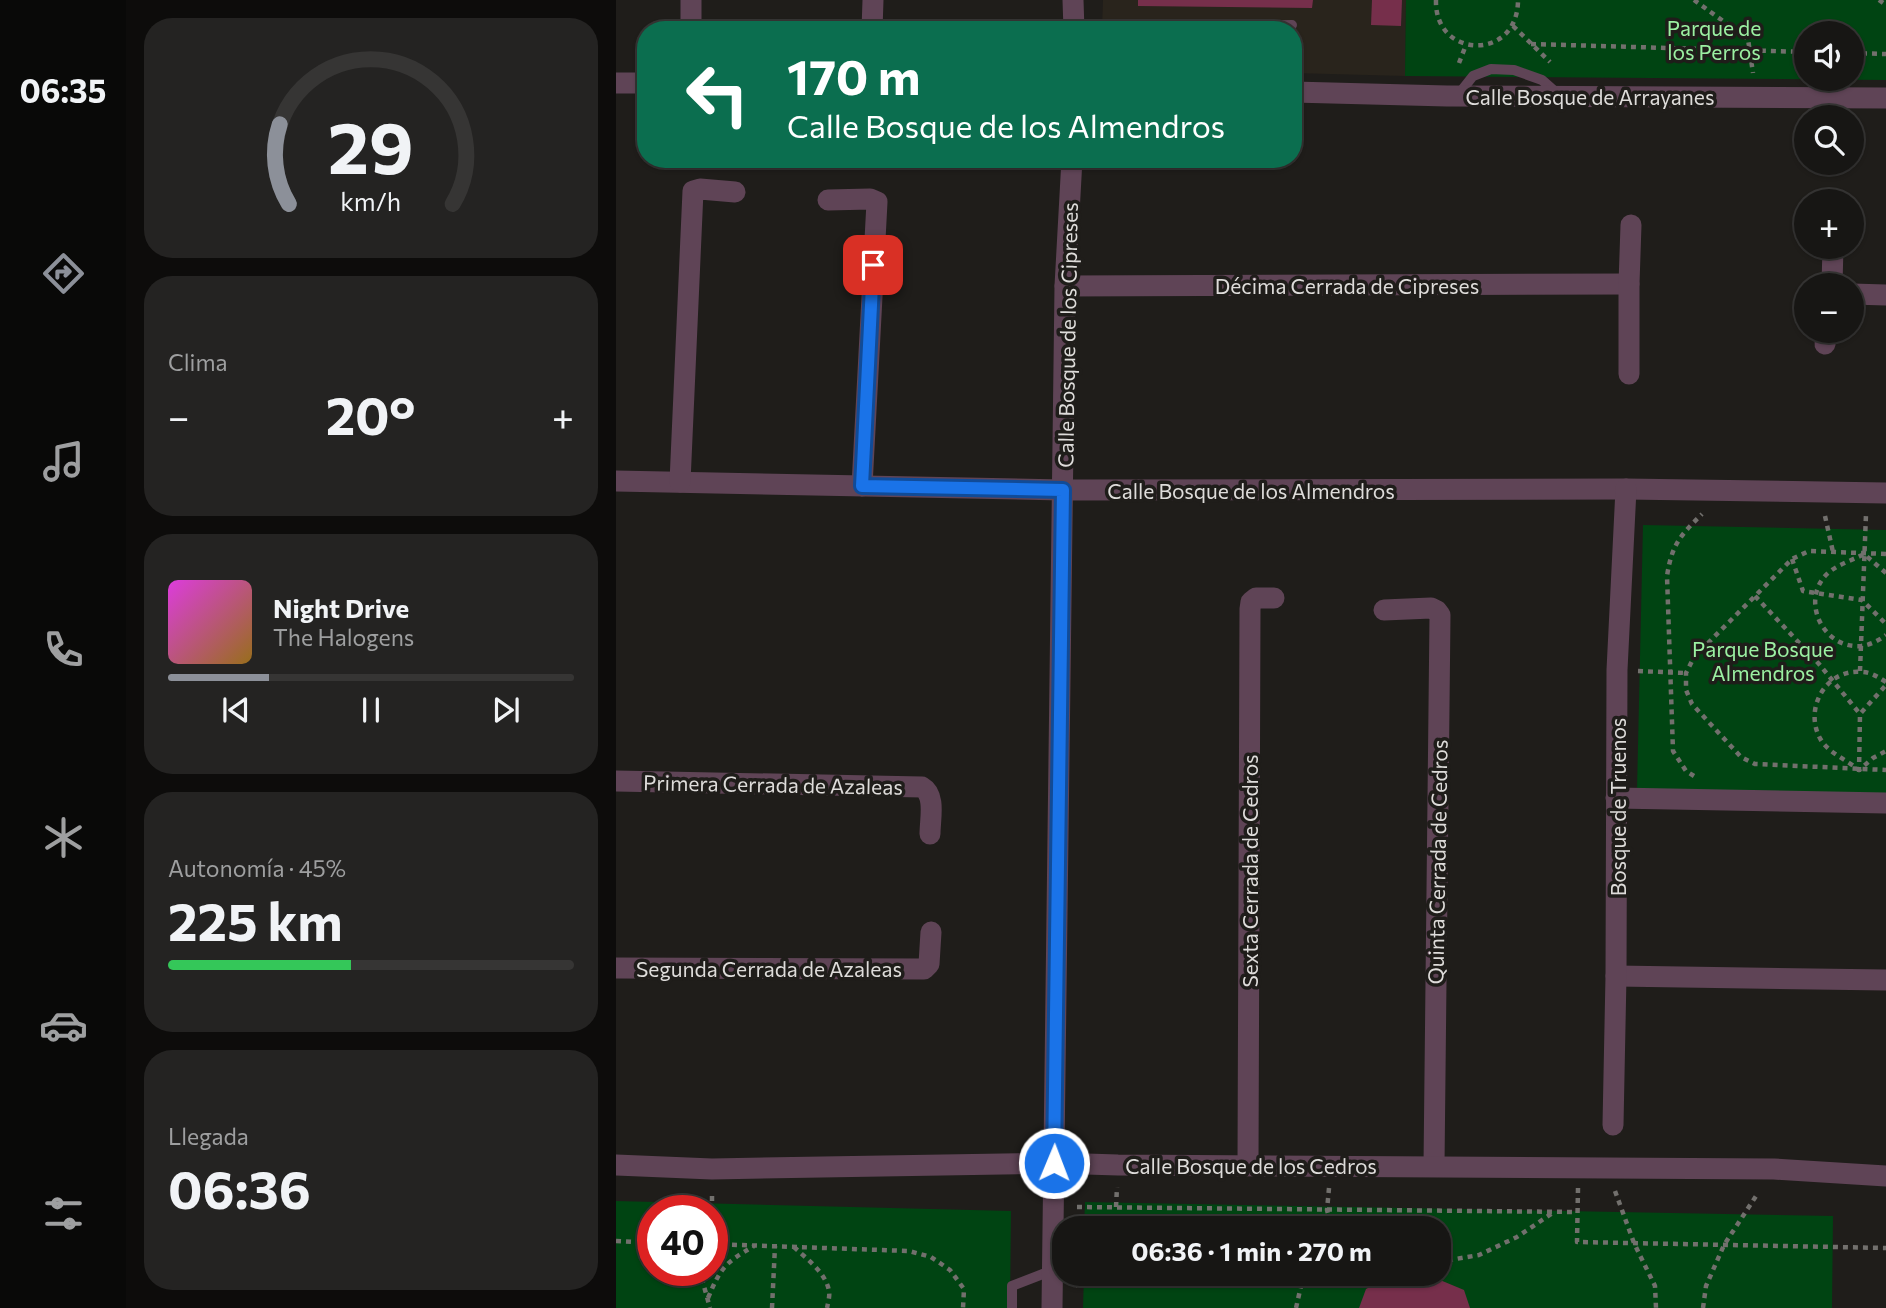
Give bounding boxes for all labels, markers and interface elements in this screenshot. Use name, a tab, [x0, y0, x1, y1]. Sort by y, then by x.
park label: Parque de los Perros	[1667, 15, 1761, 64]
map controls	[1794, 21, 1864, 343]
button: sound	[1794, 21, 1864, 91]
text: 170 m	[787, 45, 920, 105]
icon: left	[672, 49, 763, 140]
text: 06:35	[20, 70, 106, 110]
street label: Calle Bosque de Arrayanes	[1465, 84, 1715, 109]
text: 29	[328, 100, 414, 189]
text: Calle Bosque de los Almendros	[787, 105, 1225, 145]
button: search	[1794, 105, 1864, 175]
text: km/h	[341, 186, 401, 216]
button: +	[1794, 189, 1864, 259]
street label: Calle Bosque de los Cipreses	[1052, 202, 1082, 468]
pin	[843, 235, 903, 295]
icon: arrive	[854, 246, 892, 284]
icon: directions	[39, 249, 88, 298]
street label: Décima Cerrada de Cipreses	[1215, 273, 1479, 298]
button: −	[1794, 273, 1864, 343]
text: Clima	[168, 348, 228, 376]
text: 20°	[326, 382, 416, 446]
text: −	[168, 392, 190, 439]
text: +	[552, 392, 574, 439]
icon: music	[39, 437, 88, 486]
street label: Calle Bosque de los Almendros	[1107, 478, 1395, 503]
text: Night Drive	[273, 592, 409, 623]
text: The Halogens	[273, 623, 414, 651]
icon: phone	[39, 625, 88, 674]
park label: Parque Bosque Almendros	[1692, 636, 1834, 685]
icon: previous	[217, 691, 255, 729]
icon: pause	[352, 691, 390, 729]
icon: next	[487, 691, 525, 729]
street label: Bosque de Truenos	[1605, 718, 1630, 896]
street label: Quinta Cerrada de Cedros	[1422, 739, 1452, 985]
street label: Sexta Cerrada de Cedros	[1237, 754, 1262, 988]
street label: Primera Cerrada de Azaleas	[643, 769, 903, 799]
icon: climate	[39, 813, 88, 862]
text: Autonomía · 45%	[168, 854, 346, 882]
text: 225 km	[168, 888, 343, 952]
street label: Segunda Cerrada de Azaleas	[636, 956, 902, 981]
icon: car	[39, 1001, 88, 1050]
text: Llegada	[168, 1122, 249, 1150]
position arrow	[1017, 1126, 1091, 1200]
street label: Calle Bosque de los Cedros	[1125, 1153, 1377, 1178]
text: 06:36	[168, 1156, 311, 1220]
icon: filters	[39, 1189, 88, 1238]
speed limit sign: 40	[637, 1195, 728, 1286]
text: 06:36 · 1 min · 270 m	[1131, 1235, 1372, 1266]

